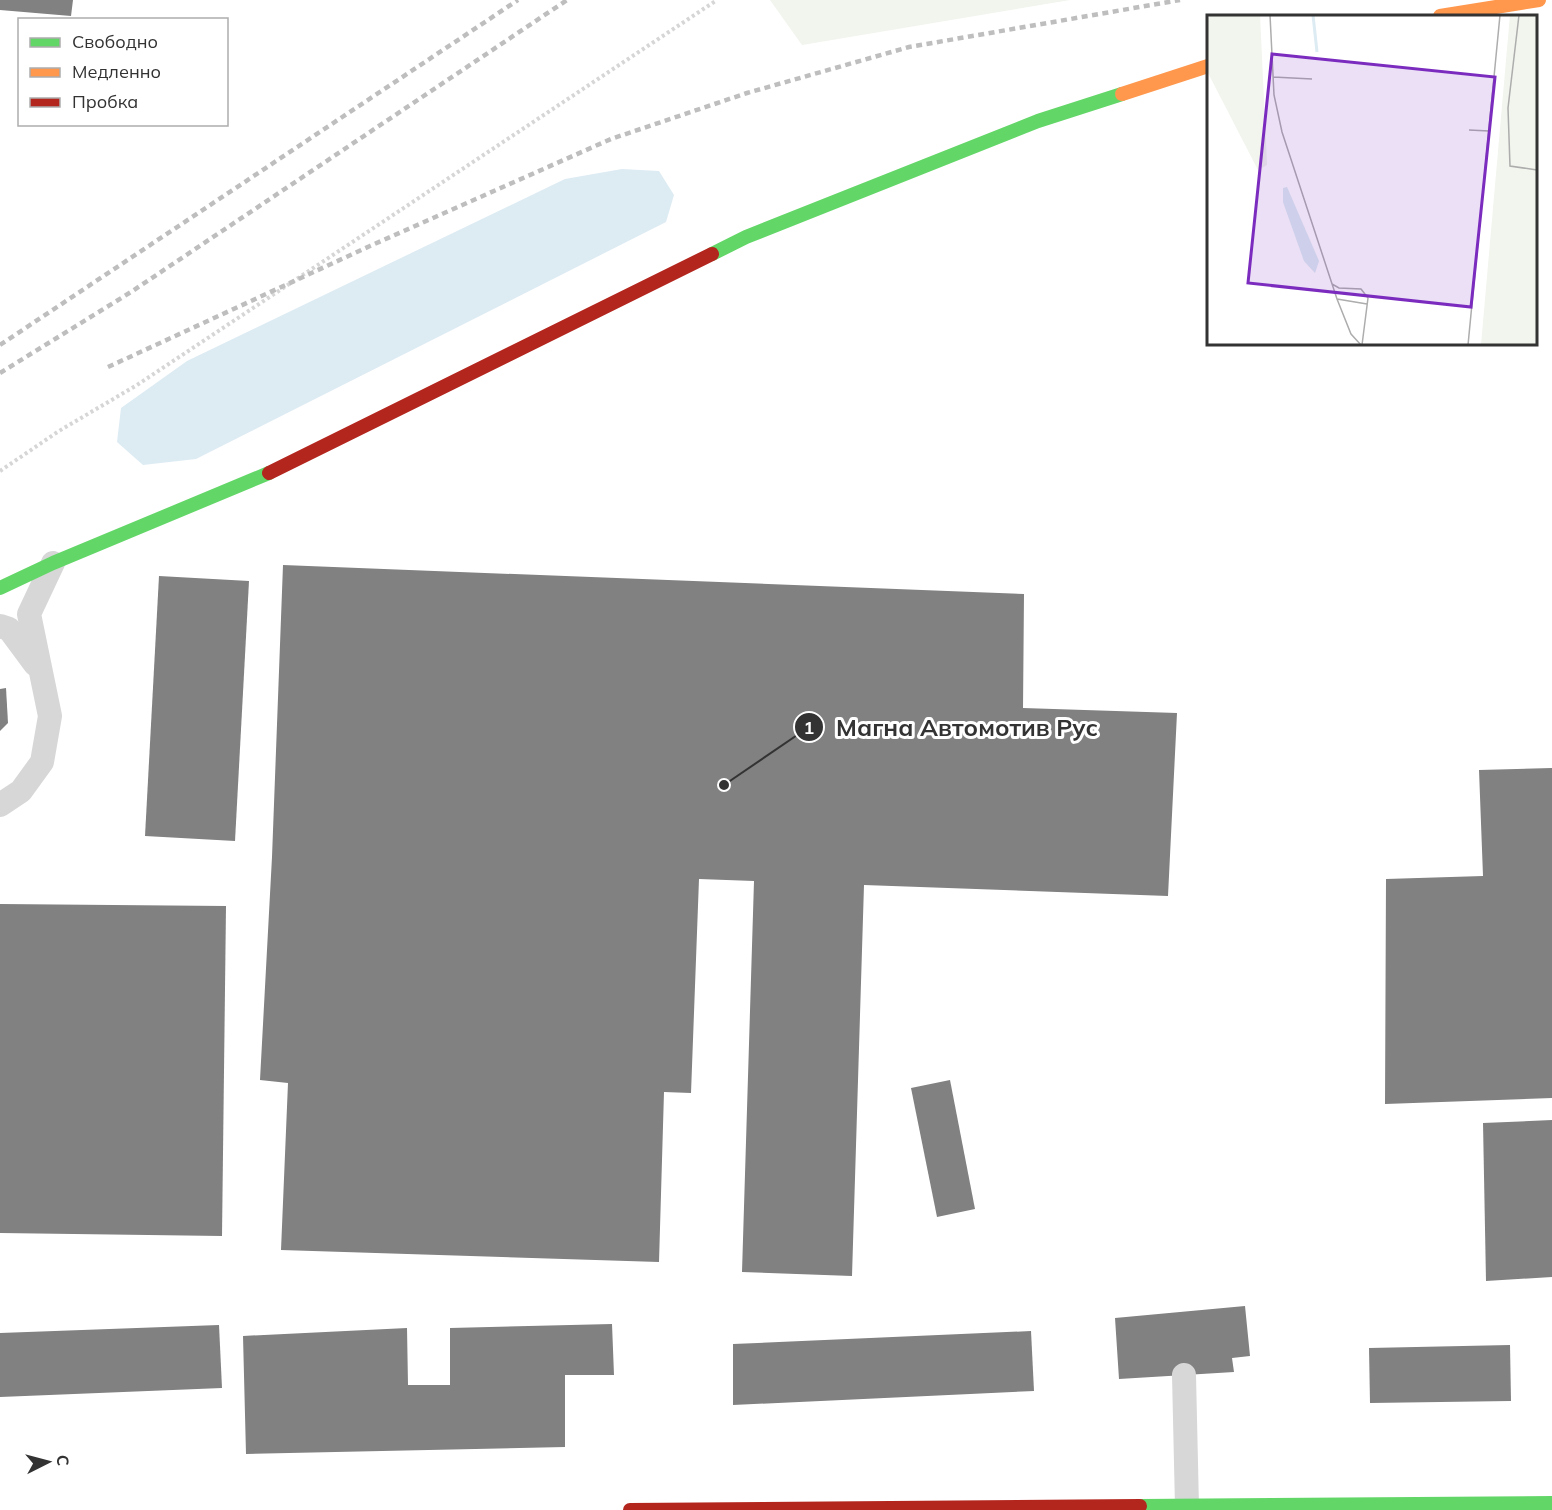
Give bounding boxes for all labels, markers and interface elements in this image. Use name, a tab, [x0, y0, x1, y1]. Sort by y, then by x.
inset map	[1207, 15, 1537, 345]
legend	[18, 18, 228, 126]
text: Свободно	[72, 30, 158, 53]
text: Медленно	[72, 60, 161, 83]
text: Пробка	[72, 90, 138, 113]
callout: Магна Автомотив Рус	[794, 706, 1110, 748]
text: Магна Автомотив Рус	[836, 712, 1098, 742]
text: 1	[804, 716, 814, 739]
north arrow	[18, 1432, 78, 1492]
text: С	[52, 1454, 73, 1467]

